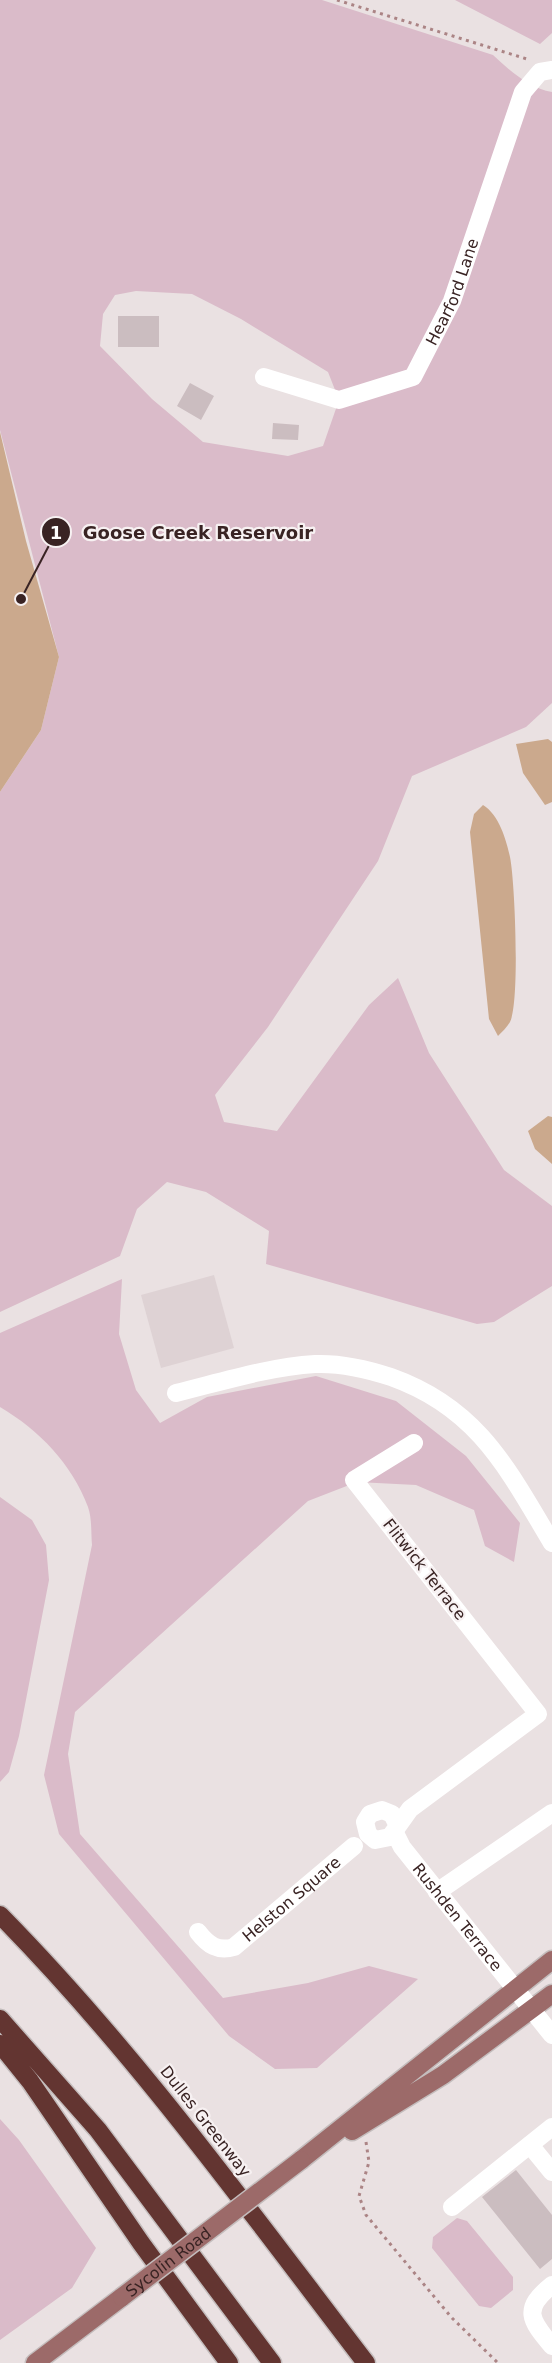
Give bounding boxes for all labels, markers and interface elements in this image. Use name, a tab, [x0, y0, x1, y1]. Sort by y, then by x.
street label: Hearford Lane	[422, 236, 483, 349]
callout: Goose Creek Reservoir	[41, 514, 325, 550]
text: 1	[50, 522, 62, 543]
text: Goose Creek Reservoir	[83, 522, 313, 543]
street label: Flitwick Terrace	[379, 1515, 470, 1624]
street label: Helston Square	[239, 1853, 344, 1946]
street label: Rushden Terrace	[409, 1859, 506, 1975]
street label: Dulles Greenway	[156, 2062, 255, 2181]
street label: Sycolin Road	[122, 2223, 215, 2301]

